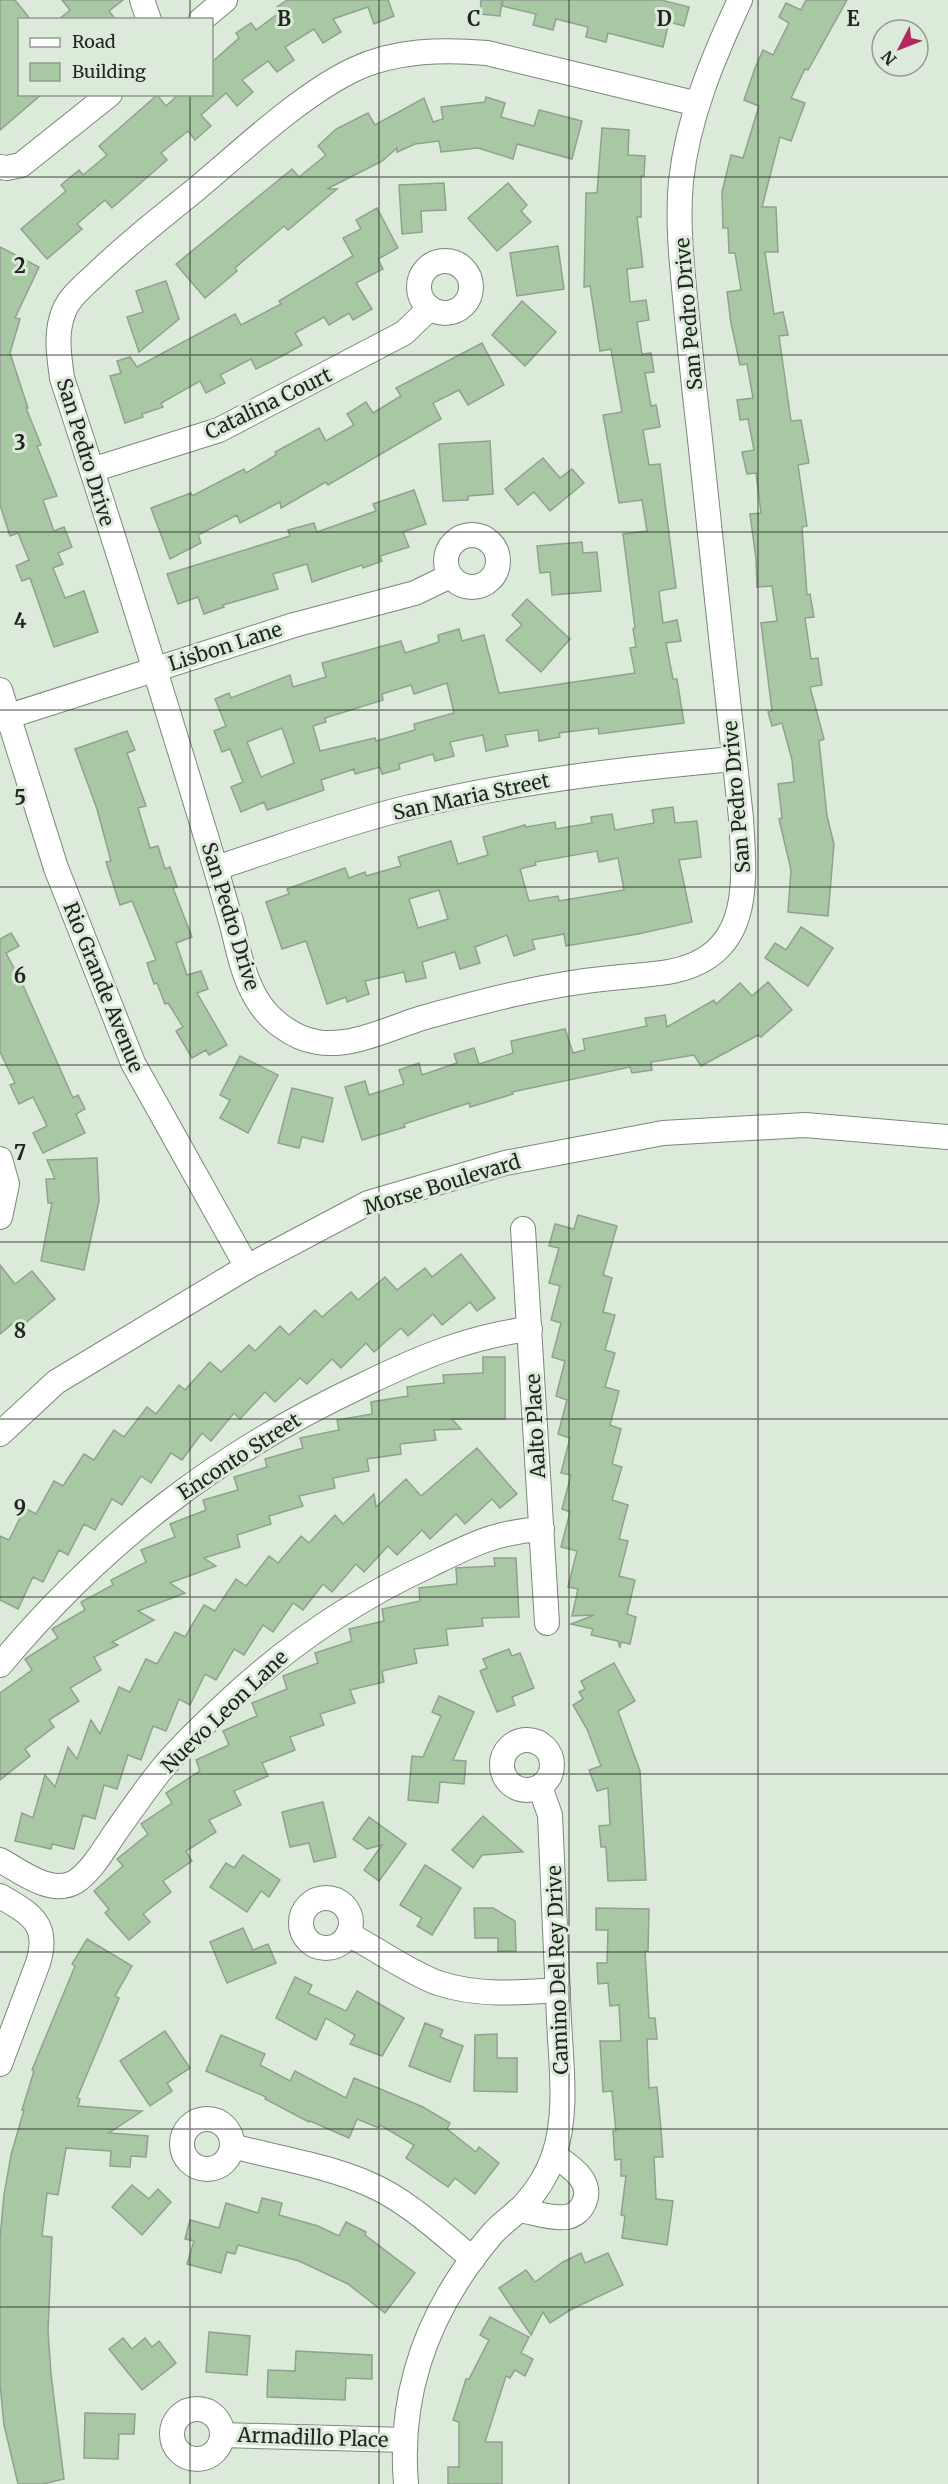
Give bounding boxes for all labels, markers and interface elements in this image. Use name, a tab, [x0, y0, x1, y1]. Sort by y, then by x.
text: B	[277, 6, 291, 31]
text: C	[467, 6, 481, 31]
text: D	[656, 6, 672, 31]
text: E	[846, 6, 860, 31]
legend	[18, 18, 213, 96]
north arrow	[870, 18, 930, 78]
text: Road	[72, 30, 116, 53]
text: N	[877, 46, 901, 69]
text: Building	[72, 60, 146, 83]
street label: San Pedro Drive	[669, 237, 707, 391]
text: 2	[14, 253, 26, 278]
street label: Catalina Court	[201, 362, 336, 444]
street label: San Pedro Drive	[52, 375, 120, 529]
text: 3	[14, 430, 26, 455]
text: 4	[14, 608, 27, 633]
street label: Lisbon Lane	[165, 616, 285, 676]
street label: San Pedro Drive	[717, 720, 755, 874]
street label: San Maria Street	[390, 767, 552, 825]
text: 5	[14, 785, 26, 810]
street label: San Pedro Drive	[197, 839, 265, 993]
street label: Rio Grande Avenue	[58, 898, 150, 1076]
text: 6	[14, 963, 26, 988]
text: 7	[14, 1140, 26, 1165]
street label: Morse Boulevard	[361, 1148, 523, 1220]
text: 8	[14, 1318, 26, 1343]
street label: Aalto Place	[520, 1373, 550, 1480]
street label: Enconto Street	[173, 1407, 305, 1505]
text: 9	[14, 1495, 26, 1520]
street label: Nuevo Leon Lane	[156, 1644, 292, 1778]
street label: Camino Del Rey Drive	[541, 1865, 573, 2075]
street label: Armadillo Place	[236, 2422, 389, 2452]

